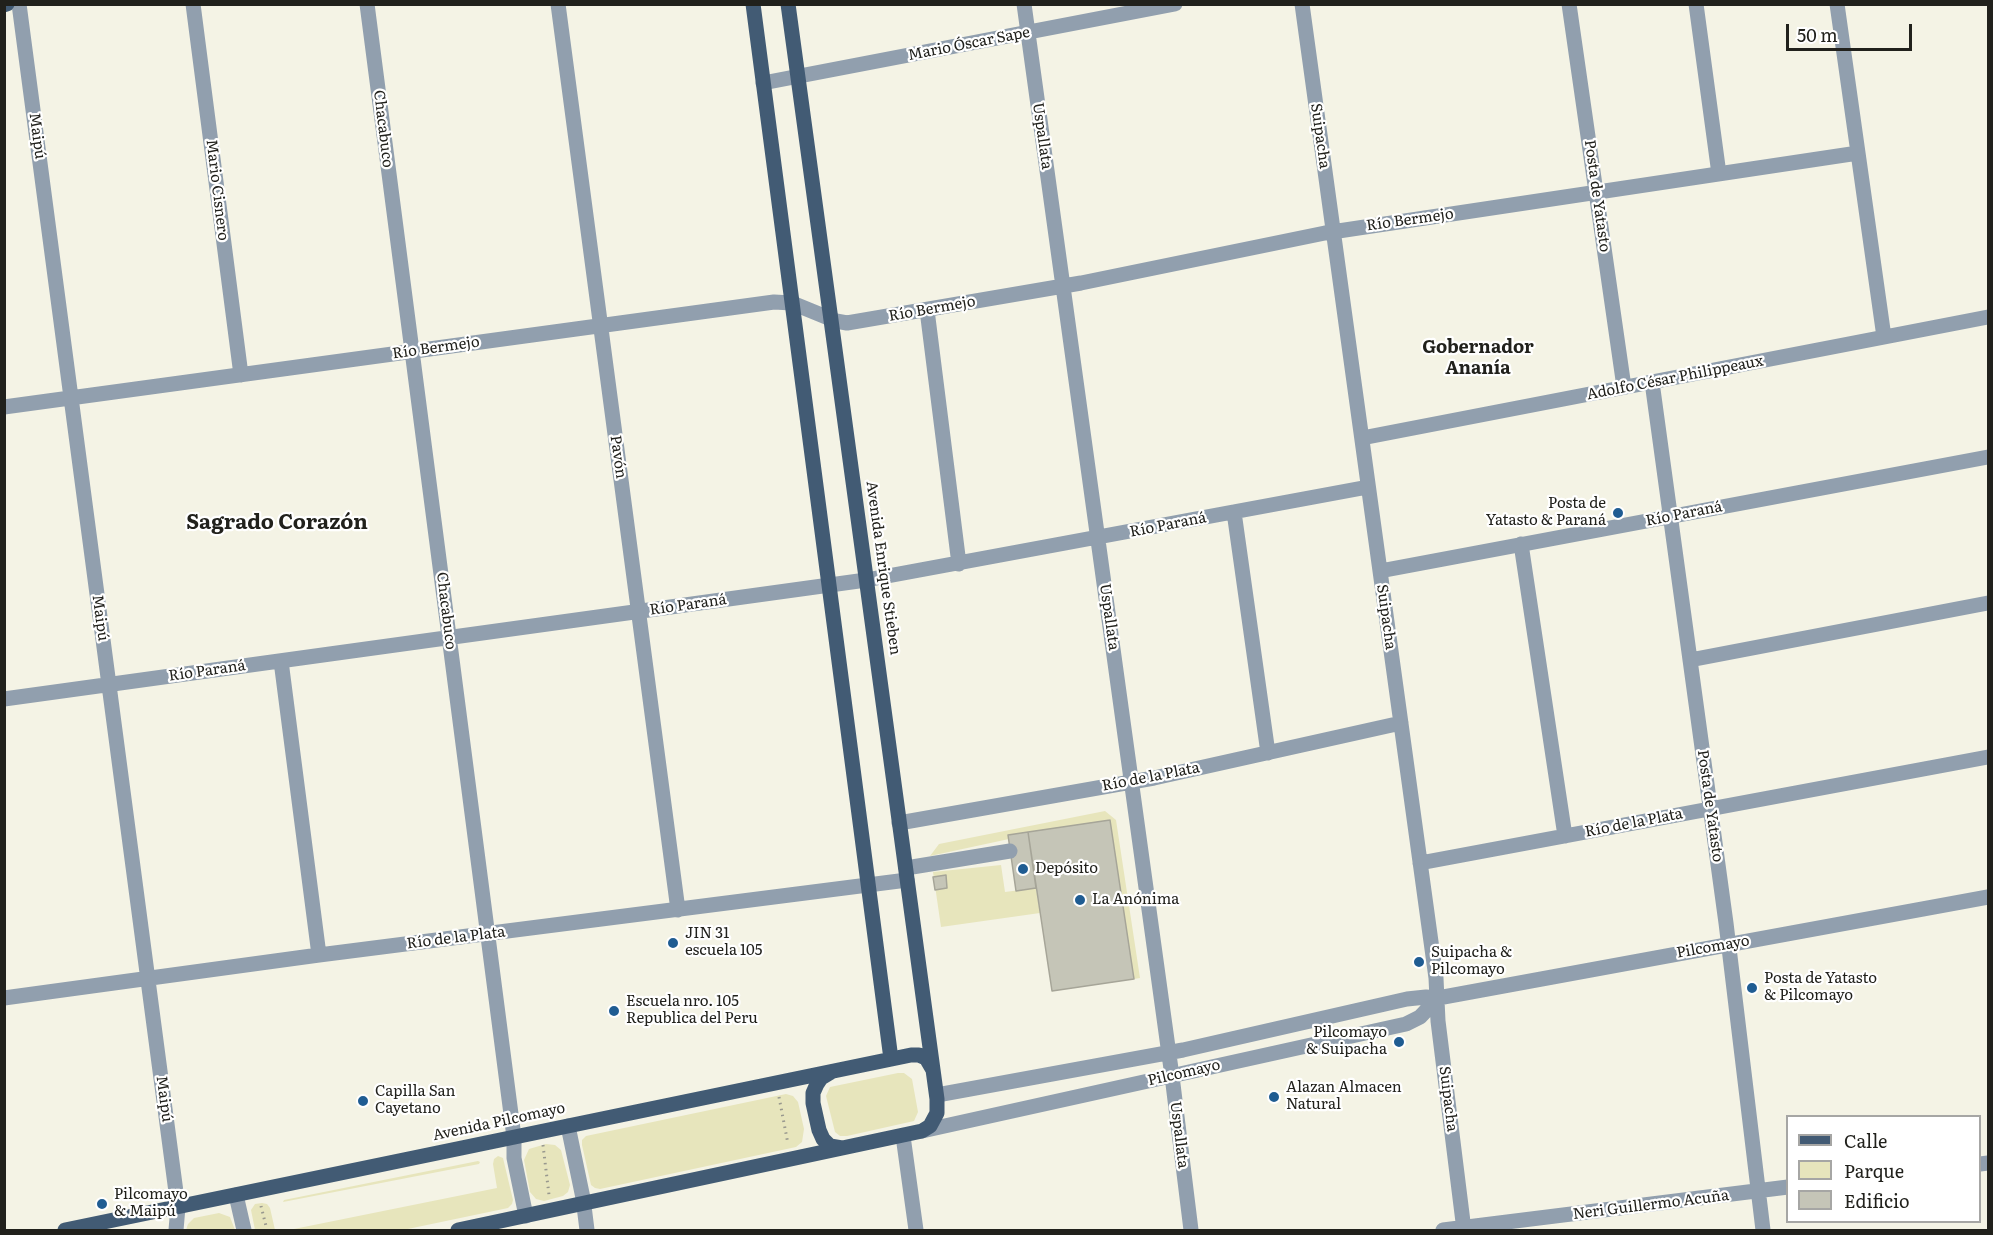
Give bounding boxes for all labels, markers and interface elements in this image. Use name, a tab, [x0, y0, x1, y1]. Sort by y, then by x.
scale bar	[1789, 12, 1915, 50]
text: 50 m	[1797, 21, 1838, 48]
street label: Mario Óscar Sape	[906, 23, 1032, 65]
street label: Chacabuco	[369, 89, 397, 169]
street label: Uspallata	[1028, 101, 1056, 171]
street label: Suipacha	[1306, 102, 1334, 170]
street label: Maipú	[25, 112, 49, 160]
street label: Mario Cisnero	[202, 138, 232, 242]
street label: Posta de Yatasto	[1580, 139, 1614, 253]
street label: Río Bermejo	[1365, 205, 1455, 235]
street label: Río Bermejo	[887, 292, 977, 326]
street label: Río Bermejo	[391, 333, 481, 363]
district label: Gobernador Ananía	[1422, 337, 1534, 380]
street label: Adolfo César Philippeaux	[1585, 352, 1765, 404]
street label: Pavón	[606, 434, 630, 480]
street label: Avenida Enrique Stieben	[862, 480, 904, 656]
place label: Posta de Yatasto & Paraná	[1486, 495, 1606, 530]
street label: Río Paraná	[1644, 498, 1724, 530]
marker: Posta de Yatasto & Paraná	[1611, 506, 1625, 520]
street label: Río Paraná	[1128, 509, 1208, 541]
district label: Sagrado Corazón	[186, 510, 368, 536]
street label: Chacabuco	[432, 571, 460, 651]
street label: Uspallata	[1095, 582, 1123, 652]
street label: Suipacha	[1372, 583, 1400, 651]
street label: Río Paraná	[648, 591, 728, 619]
street label: Maipú	[88, 594, 112, 642]
street label: Río Paraná	[167, 657, 247, 685]
street label: Posta de Yatasto	[1693, 749, 1727, 863]
street label: Río de la Plata	[1101, 759, 1201, 795]
street label: Río de la Plata	[1584, 805, 1684, 841]
place label: Depósito	[1035, 860, 1098, 878]
marker: Depósito	[1016, 862, 1030, 876]
place label: La Anónima	[1092, 891, 1179, 909]
marker: La Anónima	[1073, 893, 1087, 907]
street label: Río de la Plata	[406, 923, 506, 953]
place label: JIN 31 escuela 105	[685, 925, 762, 960]
street label: Pilcomayo	[1675, 932, 1751, 962]
marker: JIN 31 escuela 105	[666, 936, 680, 950]
place label: Suipacha & Pilcomayo	[1431, 944, 1512, 979]
marker: Suipacha & Pilcomayo	[1412, 955, 1426, 969]
place label: Posta de Yatasto & Pilcomayo	[1764, 970, 1877, 1005]
marker: Posta de Yatasto & Pilcomayo	[1745, 981, 1759, 995]
place label: Escuela nro. 105 Republica del Peru	[626, 993, 758, 1028]
marker: Escuela nro. 105 Republica del Peru	[607, 1004, 621, 1018]
place label: Pilcomayo & Suipacha	[1306, 1024, 1387, 1059]
marker: Pilcomayo & Suipacha	[1392, 1035, 1406, 1049]
street label: Pilcomayo	[1146, 1056, 1222, 1090]
street label: Suipacha	[1435, 1065, 1461, 1133]
street label: Maipú	[152, 1075, 176, 1123]
place label: Alazan Almacen Natural	[1286, 1079, 1402, 1114]
place label: Capilla San Cayetano	[375, 1083, 455, 1118]
marker: Alazan Almacen Natural	[1267, 1090, 1281, 1104]
marker: Capilla San Cayetano	[356, 1094, 370, 1108]
street label: Avenida Pilcomayo	[431, 1099, 567, 1145]
street label: Uspallata	[1166, 1100, 1192, 1170]
legend	[1786, 1115, 1981, 1223]
text: Calle	[1844, 1127, 1887, 1154]
text: Parque	[1844, 1157, 1904, 1184]
place label: Pilcomayo & Maipú	[114, 1186, 188, 1221]
street label: Neri Guillermo Acuña	[1572, 1186, 1730, 1224]
text: Edificio	[1844, 1187, 1910, 1214]
marker: Pilcomayo & Maipú	[95, 1197, 109, 1211]

